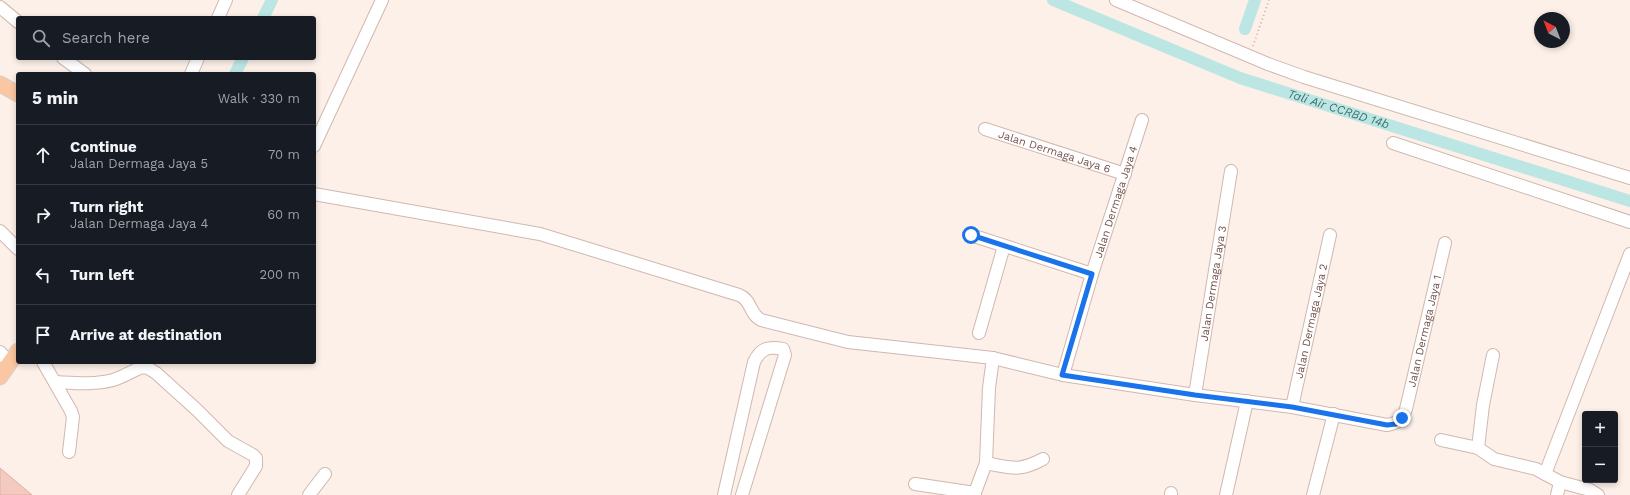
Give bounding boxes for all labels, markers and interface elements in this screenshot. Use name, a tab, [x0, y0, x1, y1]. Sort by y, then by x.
north arrow	[1534, 12, 1570, 48]
search box	[16, 16, 316, 60]
icon: search	[30, 27, 52, 49]
text: Search here	[62, 29, 150, 47]
water label: Tali Air CCRBD 14b	[1286, 87, 1391, 132]
text: 5 min	[32, 88, 78, 108]
text: Walk · 330 m	[218, 91, 300, 106]
street label: Jalan Dermaga Jaya 6	[997, 127, 1113, 176]
text: Continue	[70, 138, 137, 156]
icon: ahead	[32, 144, 54, 166]
street label: Jalan Dermaga Jaya 4	[1091, 144, 1140, 260]
text: 70 m	[268, 147, 300, 162]
text: Jalan Dermaga Jaya 5	[70, 156, 208, 171]
text: Turn right	[70, 198, 143, 216]
icon: right	[32, 204, 54, 226]
text: 60 m	[267, 207, 300, 222]
text: Jalan Dermaga Jaya 4	[70, 216, 208, 231]
street label: Jalan Dermaga Jaya 3	[1197, 225, 1229, 342]
route start	[962, 226, 980, 244]
street label: Jalan Dermaga Jaya 2	[1292, 263, 1330, 380]
icon: left	[32, 264, 54, 286]
text: Turn left	[70, 266, 134, 284]
text: 200 m	[259, 267, 300, 282]
street label: Jalan Dermaga Jaya 1	[1405, 274, 1444, 388]
icon: arrive	[32, 324, 54, 346]
text: Arrive at destination	[70, 326, 222, 344]
route end	[1393, 409, 1411, 427]
map controls	[1582, 411, 1618, 483]
button: +	[1582, 411, 1618, 447]
button: −	[1582, 447, 1618, 483]

